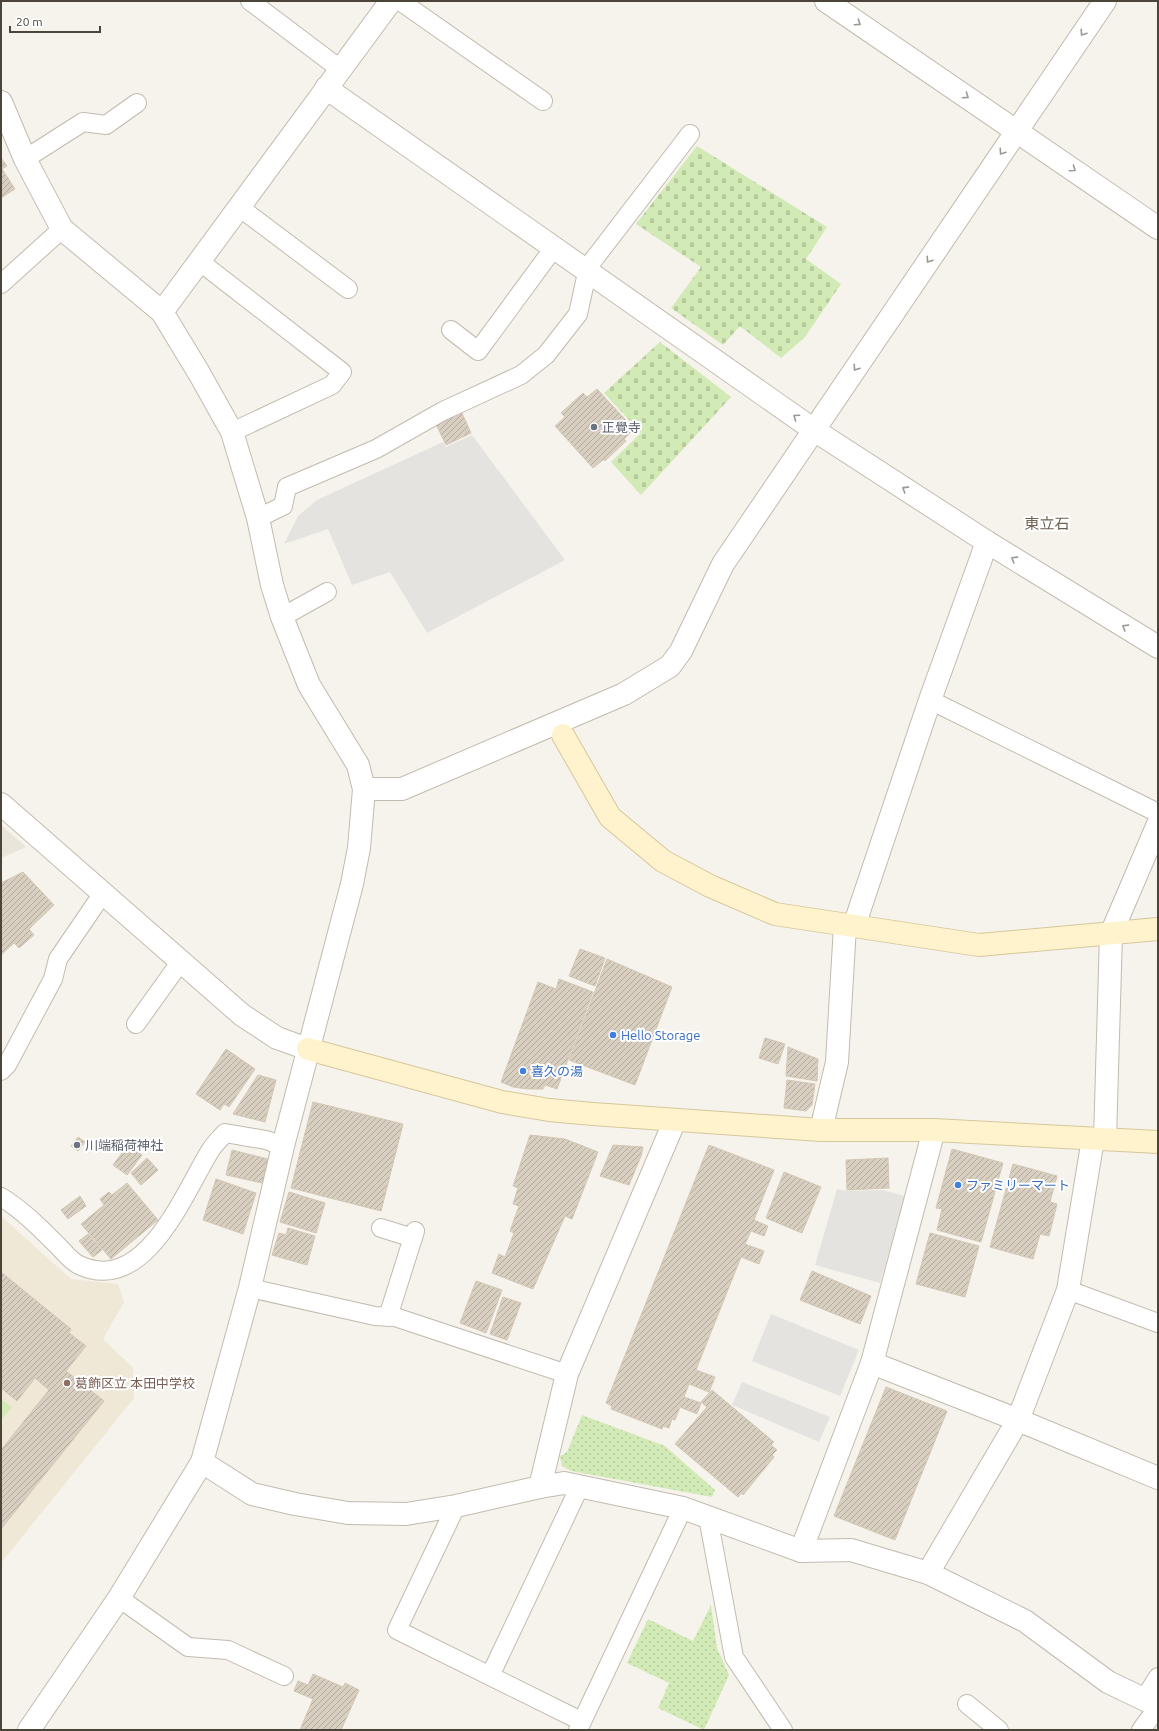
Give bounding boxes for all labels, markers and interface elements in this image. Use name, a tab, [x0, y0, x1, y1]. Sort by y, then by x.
scale bar	[10, 8, 100, 34]
text: 20 m	[16, 15, 43, 28]
one-way arrow	[854, 18, 861, 26]
one-way arrow	[1080, 29, 1088, 36]
one-way arrow	[961, 91, 968, 98]
one-way arrow	[1000, 148, 1007, 155]
one-way arrow	[1069, 164, 1076, 172]
one-way arrow	[926, 256, 934, 263]
one-way arrow	[854, 363, 861, 370]
one-way arrow	[793, 414, 800, 422]
place label: 正覺寺	[602, 420, 641, 434]
marker: 正覺寺	[589, 422, 599, 432]
one-way arrow	[902, 486, 909, 493]
district label: 東立石	[1024, 515, 1070, 532]
one-way arrow	[1011, 556, 1018, 563]
one-way arrow	[1122, 624, 1129, 632]
place label: Hello Storage	[621, 1028, 700, 1042]
marker: Hello Storage	[608, 1030, 618, 1040]
place label: 喜久の湯	[531, 1064, 583, 1078]
marker: 喜久の湯	[518, 1066, 528, 1076]
place label: 川端稲荷神社	[85, 1138, 163, 1152]
marker: 川端稲荷神社	[72, 1140, 82, 1150]
place label: ファミリーマート	[966, 1178, 1070, 1192]
marker: ファミリーマート	[953, 1180, 963, 1190]
place label: 葛飾区立 本田中学校	[75, 1376, 195, 1390]
marker: 葛飾区立 本田中学校	[62, 1378, 72, 1388]

